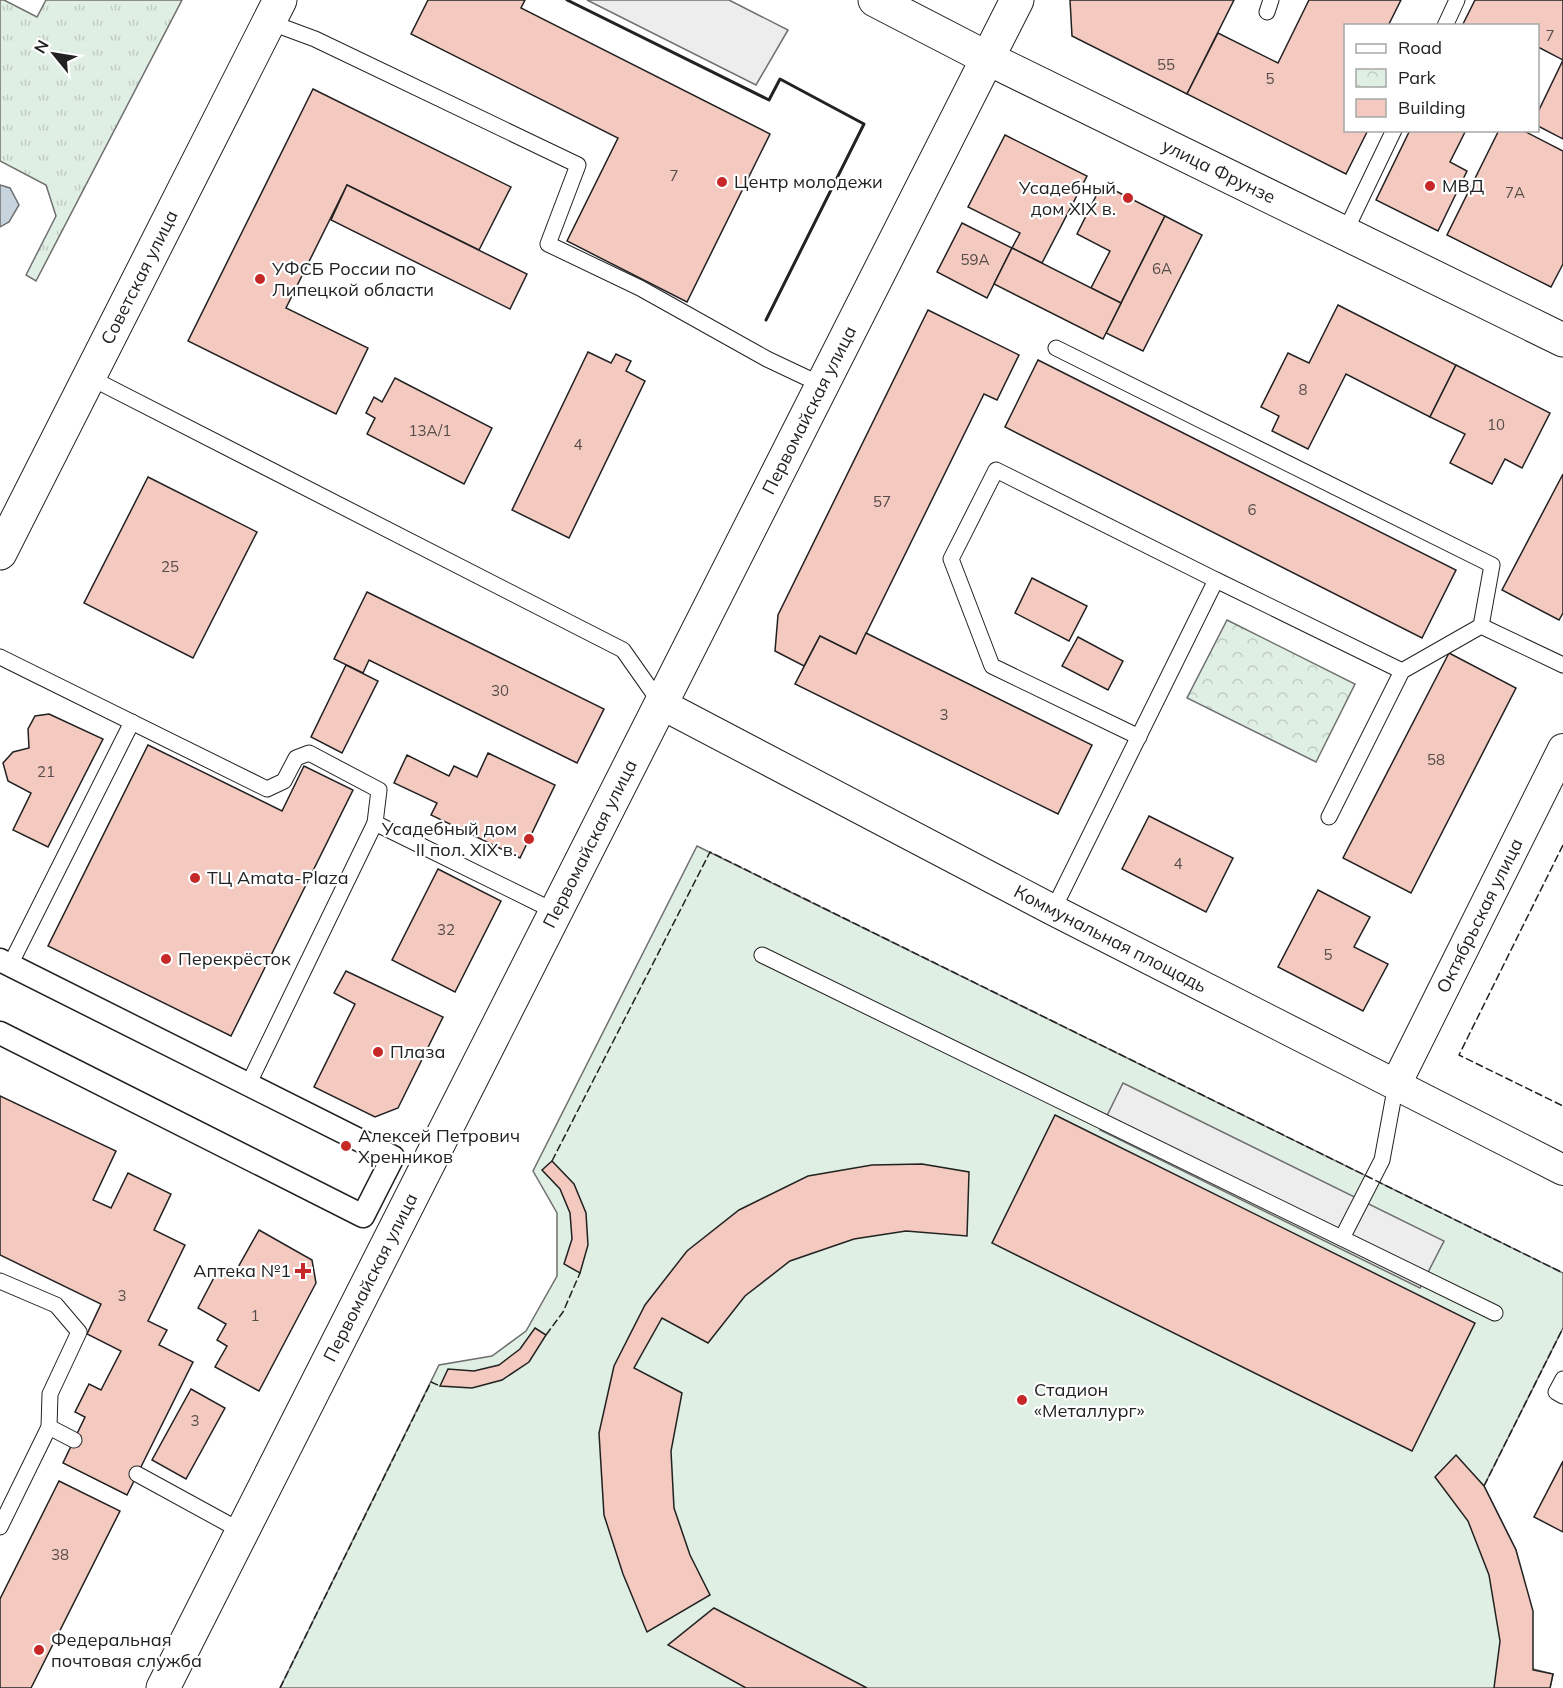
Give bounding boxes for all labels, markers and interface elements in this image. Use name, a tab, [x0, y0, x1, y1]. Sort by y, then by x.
north arrow	[24, 24, 84, 84]
legend	[1344, 24, 1539, 132]
house number: 7	[1545, 26, 1555, 45]
text: N	[29, 36, 53, 57]
text: Road	[1398, 36, 1442, 59]
house number: 55	[1157, 55, 1175, 74]
text: Park	[1398, 66, 1437, 89]
house number: 5	[1265, 69, 1275, 88]
text: Building	[1398, 96, 1466, 119]
street label: улица Фрунзе	[1158, 133, 1279, 208]
house number: 7	[669, 166, 679, 185]
place label: Центр молодежи	[734, 170, 883, 193]
place label: МВД	[1442, 174, 1485, 197]
marker: Центр молодежи	[715, 175, 729, 189]
place label: Усадебный дом XIX в.	[1018, 176, 1116, 220]
marker: МВД	[1423, 179, 1437, 193]
house number: 7А	[1505, 183, 1525, 202]
marker: Усадебный дом XIX в.	[1121, 191, 1135, 205]
street label: Советская улица	[96, 206, 183, 348]
house number: 59А	[960, 250, 990, 269]
place label: УФСБ России по Липецкой области	[271, 257, 434, 301]
house number: 6А	[1152, 259, 1172, 278]
marker: УФСБ России по Липецкой области	[253, 272, 267, 286]
street label: Первомайская улица	[757, 322, 861, 498]
house number: 8	[1298, 380, 1308, 399]
house number: 10	[1487, 415, 1505, 434]
house number: 13А/1	[409, 421, 451, 440]
house number: 4	[573, 435, 583, 454]
house number: 57	[873, 492, 891, 511]
house number: 6	[1247, 500, 1257, 519]
house number: 25	[161, 557, 179, 576]
house number: 30	[491, 681, 509, 700]
house number: 3	[939, 705, 949, 724]
house number: 58	[1427, 750, 1445, 769]
street label: Первомайская улица	[537, 756, 642, 932]
house number: 21	[37, 762, 55, 781]
place label: Усадебный дом II пол. XIX в.	[381, 817, 517, 861]
marker: Усадебный дом II пол. XIX в.	[522, 832, 536, 846]
street label: Октябрьская улица	[1431, 834, 1528, 997]
house number: 4	[1173, 854, 1183, 873]
place label: ТЦ Amata-Plaza	[207, 866, 349, 889]
marker: ТЦ Amata-Plaza	[188, 871, 202, 885]
street label: Коммунальная площадь	[1010, 880, 1211, 997]
house number: 32	[437, 920, 455, 939]
house number: 5	[1323, 945, 1333, 964]
place label: Перекрёсток	[178, 947, 291, 970]
marker: Перекрёсток	[159, 952, 173, 966]
place label: Плаза	[390, 1040, 445, 1063]
marker: Плаза	[371, 1045, 385, 1059]
place label: Алексей Петрович Хренников	[358, 1124, 520, 1168]
marker: Алексей Петрович Хренников	[339, 1139, 353, 1153]
street label: Первомайская улица	[318, 1189, 422, 1365]
place label: Аптека №1	[193, 1259, 291, 1282]
marker: Аптека №1	[296, 1264, 310, 1278]
house number: 3	[117, 1286, 127, 1305]
house number: 1	[250, 1306, 260, 1325]
place label: Стадион «Металлург»	[1034, 1378, 1144, 1422]
marker: Стадион «Металлург»	[1015, 1393, 1029, 1407]
house number: 3	[190, 1411, 200, 1430]
house number: 38	[51, 1545, 69, 1564]
place label: Федеральная почтовая служба	[51, 1628, 202, 1672]
marker: Федеральная почтовая служба	[32, 1643, 46, 1657]

